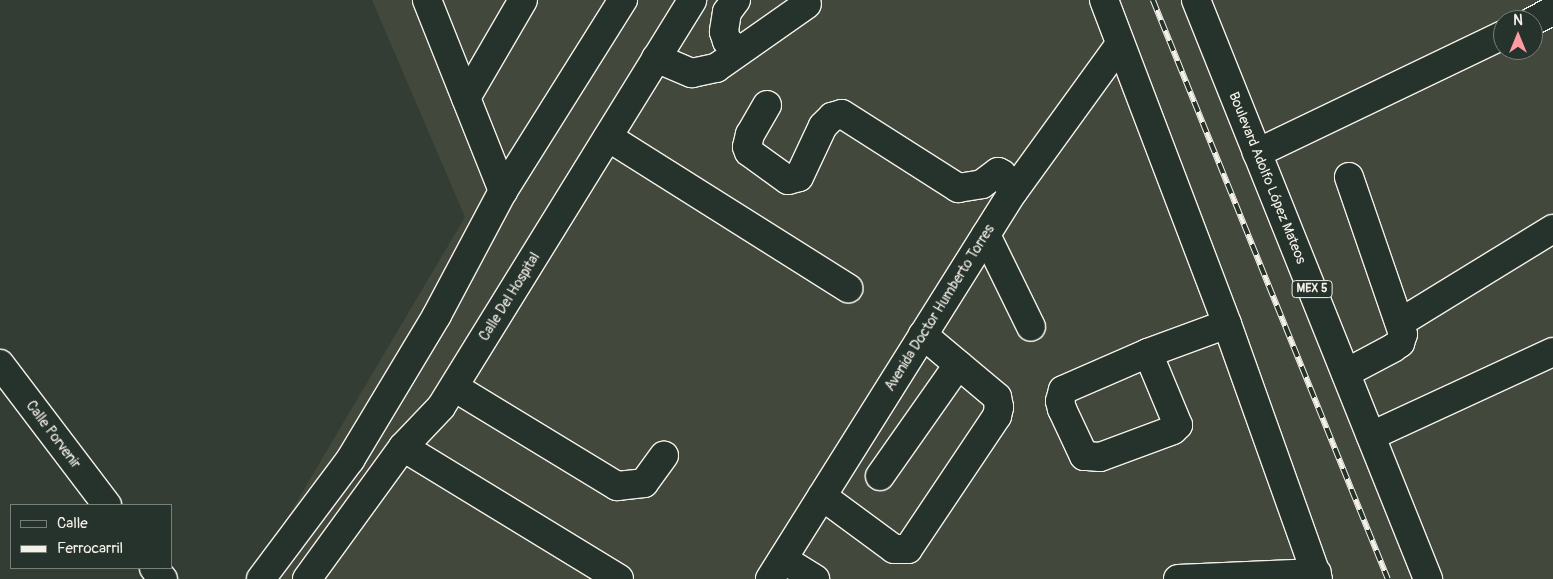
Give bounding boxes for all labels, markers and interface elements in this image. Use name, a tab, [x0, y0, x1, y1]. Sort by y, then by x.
north arrow	[1493, 10, 1543, 60]
text: N	[1513, 12, 1523, 29]
street label: Boulevard Adolfo López Mateos	[1225, 90, 1309, 266]
street label: Avenida Doctor Humberto Torres	[882, 222, 998, 394]
street label: Calle Del Hospital	[476, 250, 544, 344]
road number: MEX 5	[1291, 280, 1333, 298]
street label: Calle Porvenir	[22, 398, 84, 472]
legend	[10, 504, 172, 569]
text: Calle	[57, 514, 88, 533]
text: Ferrocarril	[57, 539, 123, 558]

